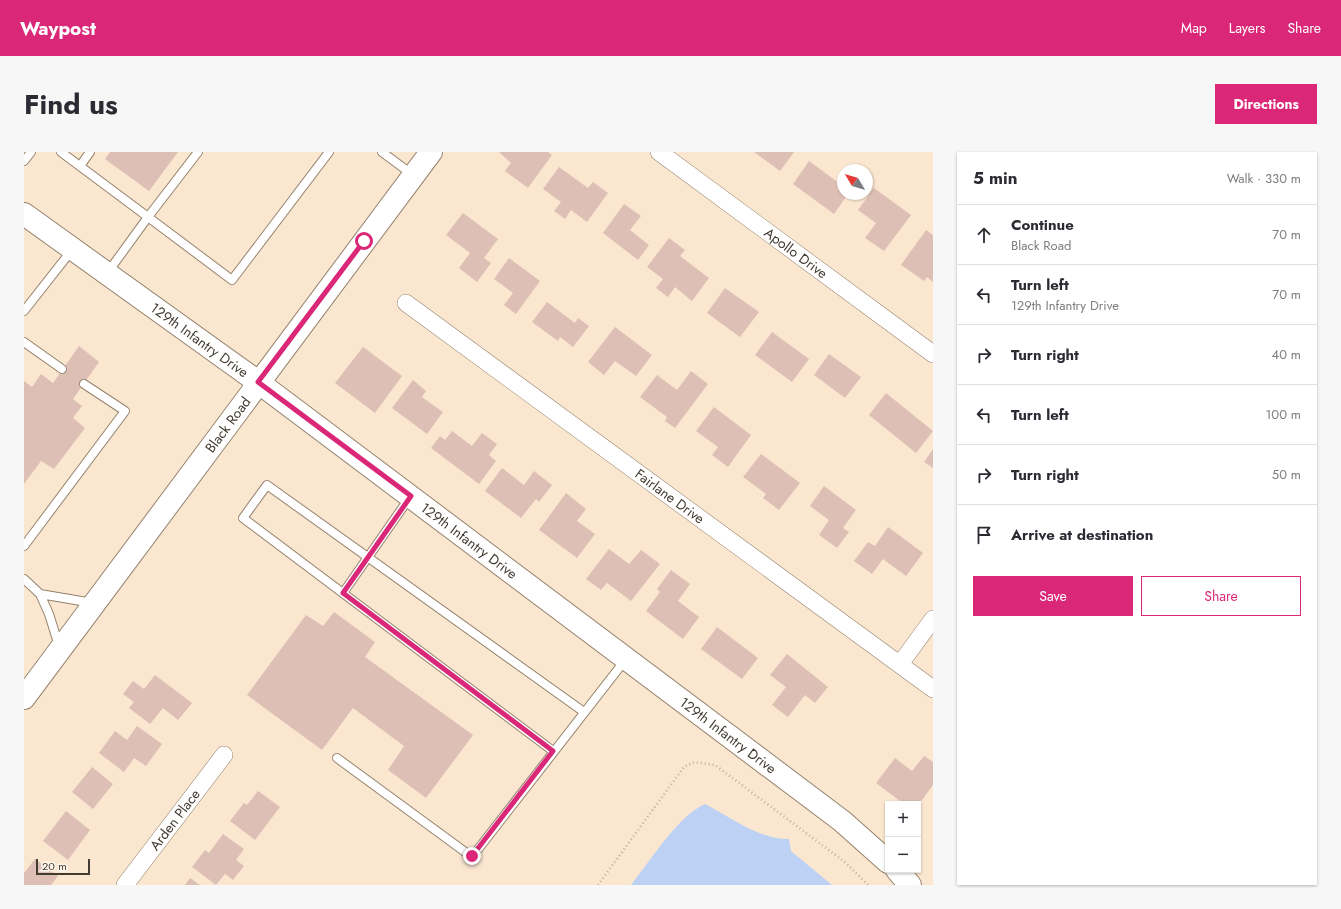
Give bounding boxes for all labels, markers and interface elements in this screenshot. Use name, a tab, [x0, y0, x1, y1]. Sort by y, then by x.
text: Waypost	[20, 15, 96, 42]
text: Map	[1181, 18, 1207, 38]
text: Layers	[1229, 18, 1265, 38]
text: Share	[1287, 18, 1321, 38]
text: Find us	[24, 84, 118, 125]
button: Directions	[1215, 84, 1317, 124]
north arrow	[837, 164, 873, 200]
text: 5 min	[973, 166, 1017, 190]
text: Walk · 330 m	[1227, 169, 1301, 188]
text: Continue	[1011, 214, 1074, 236]
street label: Apollo Drive	[760, 223, 832, 283]
icon: ahead	[973, 224, 995, 246]
text: 70 m	[1272, 225, 1301, 244]
route start	[355, 232, 373, 250]
text: Black Road	[1011, 236, 1071, 255]
text: Turn left	[1011, 274, 1069, 296]
icon: left	[973, 284, 995, 306]
text: 70 m	[1272, 285, 1301, 304]
text: 129th Infantry Drive	[1011, 296, 1119, 315]
street label: 129th Infantry Drive	[146, 298, 253, 382]
icon: right	[973, 344, 995, 366]
text: Turn right	[1011, 344, 1079, 366]
text: 40 m	[1272, 345, 1301, 364]
street label: Black Road	[200, 393, 255, 457]
icon: left	[973, 404, 995, 426]
text: Turn left	[1011, 404, 1069, 426]
text: 100 m	[1266, 405, 1301, 424]
street label: Fairlane Drive	[631, 464, 709, 528]
icon: right	[973, 464, 995, 486]
text: Turn right	[1011, 464, 1079, 486]
text: 50 m	[1272, 465, 1301, 484]
street label: 129th Infantry Drive	[416, 498, 521, 584]
icon: arrive	[973, 524, 995, 546]
text: Arrive at destination	[1011, 524, 1153, 546]
button: Save	[973, 576, 1133, 616]
button: Share	[1141, 576, 1301, 616]
street label: 129th Infantry Drive	[675, 692, 780, 778]
street label: Arden Place	[145, 785, 205, 855]
map controls	[885, 801, 921, 873]
button: +	[885, 801, 921, 837]
button: −	[885, 837, 921, 873]
route end	[463, 847, 481, 865]
scale bar	[36, 857, 90, 876]
text: 20 m	[42, 858, 67, 874]

